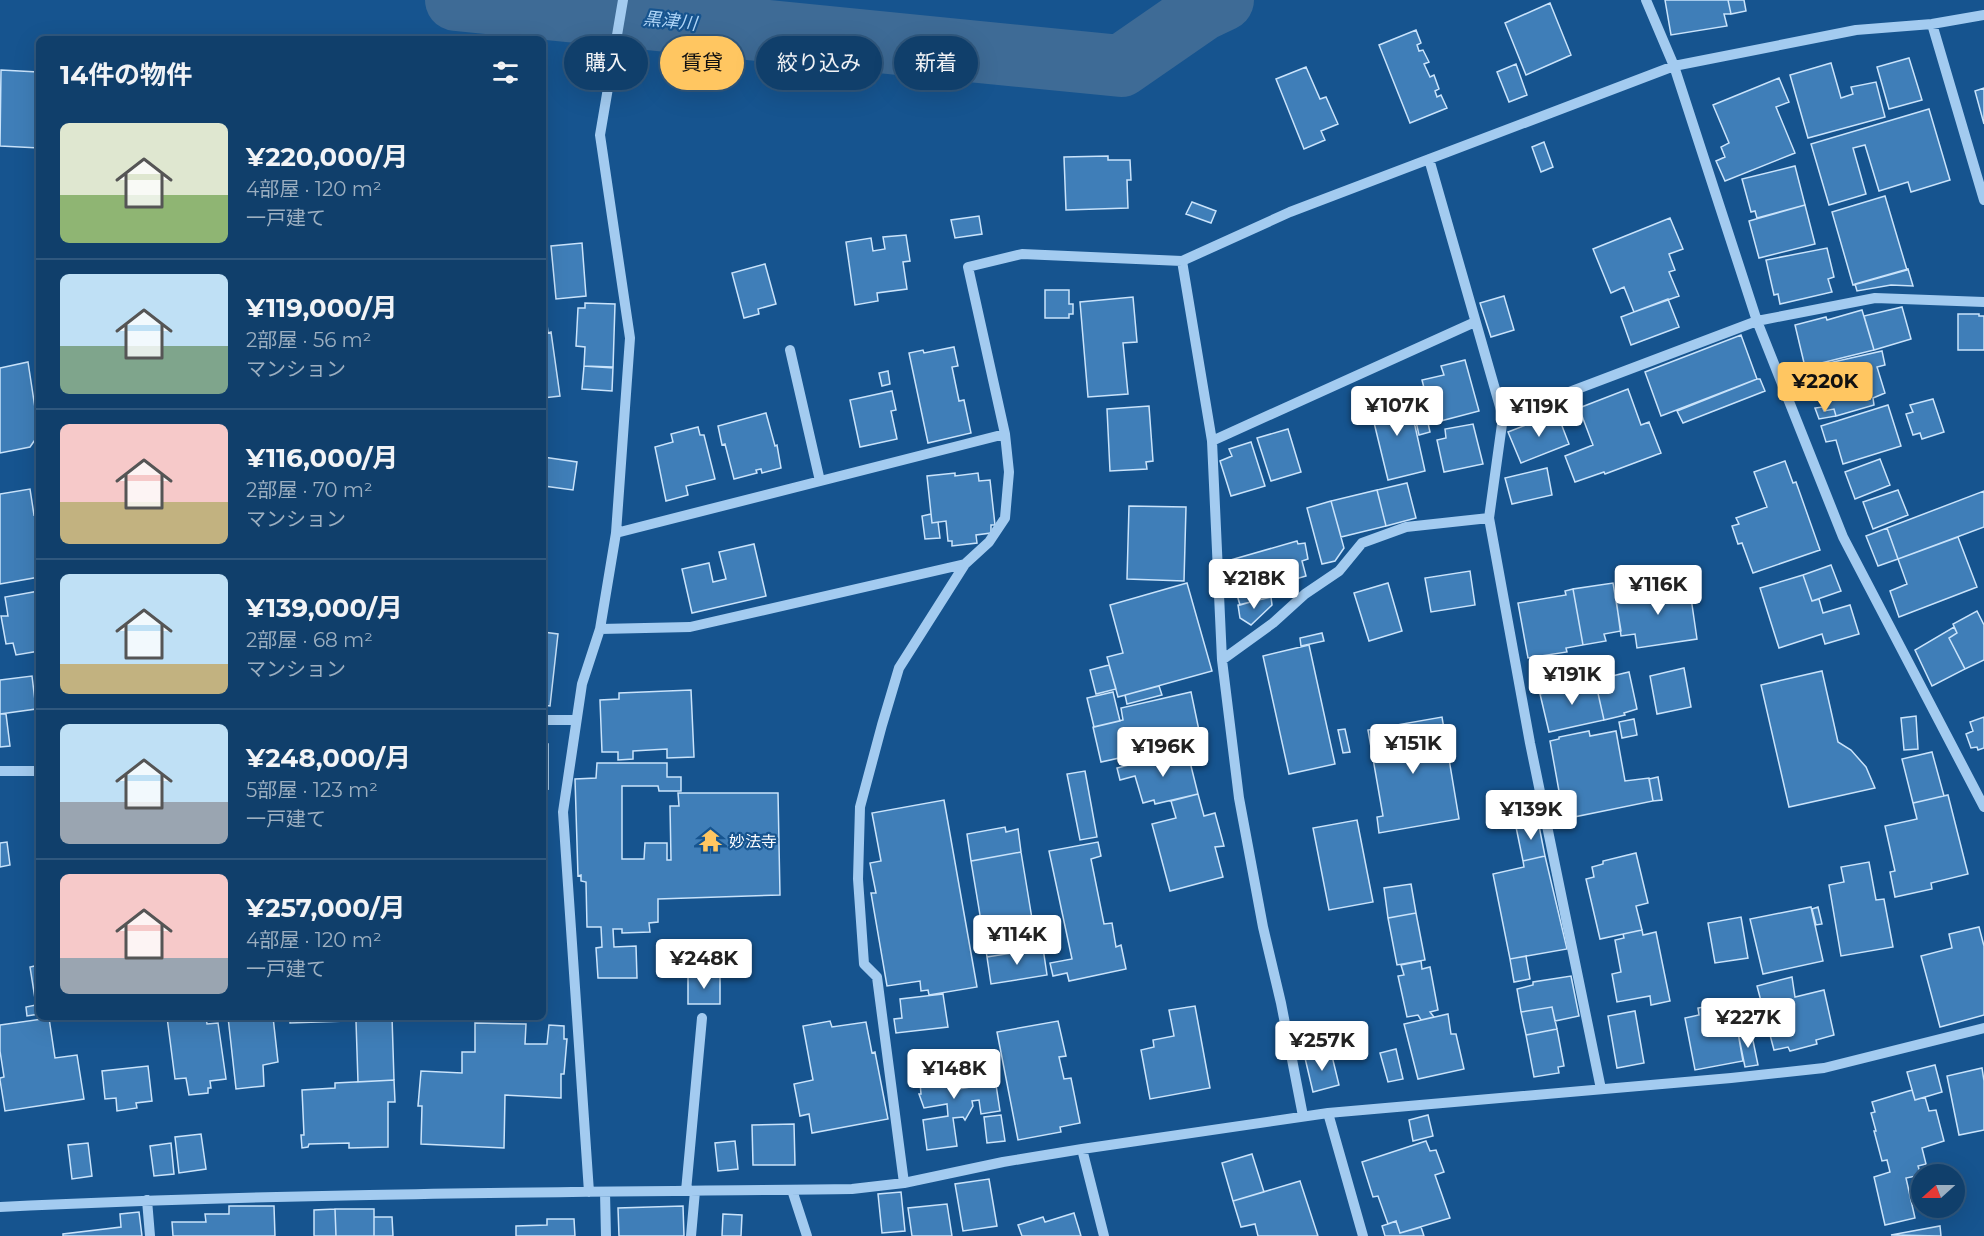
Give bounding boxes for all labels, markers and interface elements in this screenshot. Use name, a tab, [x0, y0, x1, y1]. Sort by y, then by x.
water label: 黒津川	[642, 7, 700, 35]
chip: 購入	[564, 36, 648, 90]
chip: 賃貸	[660, 36, 744, 90]
chip: 絞り込み	[756, 36, 882, 90]
chip: 新着	[894, 36, 978, 90]
icon: filters	[489, 56, 522, 89]
text: 14件の物件	[60, 59, 192, 91]
text: ¥220,000/月	[246, 141, 408, 173]
icon: home	[108, 147, 180, 219]
text: 4部屋 · 120 m²	[246, 177, 382, 201]
text: 一戸建て	[246, 206, 326, 230]
text: ¥119,000/月	[246, 292, 398, 324]
icon: home	[108, 298, 180, 370]
text: 2部屋 · 56 m²	[246, 328, 371, 352]
text: マンション	[246, 357, 346, 381]
pin: ¥220K	[1783, 362, 1867, 413]
text: ¥220K	[1792, 369, 1858, 393]
pin: ¥107K	[1355, 386, 1439, 437]
pin: ¥119K	[1497, 387, 1581, 438]
text: ¥107K	[1365, 393, 1429, 417]
text: ¥119K	[1510, 394, 1568, 418]
text: ¥116,000/月	[246, 442, 398, 474]
icon: home	[108, 448, 180, 520]
text: 2部屋 · 70 m²	[246, 478, 373, 502]
text: マンション	[246, 507, 346, 531]
pin: ¥218K	[1212, 559, 1296, 610]
pin: ¥116K	[1616, 565, 1700, 616]
text: ¥218K	[1223, 566, 1285, 590]
text: ¥116K	[1629, 572, 1687, 596]
text: ¥139,000/月	[246, 592, 403, 624]
icon: home	[108, 598, 180, 670]
text: 2部屋 · 68 m²	[246, 628, 373, 652]
pin: ¥191K	[1530, 655, 1614, 706]
text: マンション	[246, 657, 346, 681]
text: ¥191K	[1543, 662, 1601, 686]
pin: ¥151K	[1371, 724, 1455, 775]
pin: ¥196K	[1121, 727, 1205, 778]
text: ¥151K	[1384, 731, 1442, 755]
text: ¥196K	[1131, 734, 1195, 758]
text: ¥248,000/月	[246, 742, 411, 774]
icon: home	[108, 748, 180, 820]
text: 5部屋 · 123 m²	[246, 778, 378, 802]
pin: ¥139K	[1489, 790, 1573, 841]
text: ¥139K	[1500, 797, 1562, 821]
text: 一戸建て	[246, 807, 326, 831]
temple icon: 妙法寺	[698, 828, 724, 854]
place label: 妙法寺	[729, 832, 777, 851]
text: ¥257,000/月	[246, 892, 406, 924]
icon: home	[108, 898, 180, 970]
pin: ¥114K	[975, 915, 1059, 966]
text: ¥114K	[987, 922, 1047, 946]
text: 4部屋 · 120 m²	[246, 928, 382, 952]
pin: ¥248K	[662, 939, 746, 990]
text: ¥248K	[670, 946, 738, 970]
text: 一戸建て	[246, 957, 326, 981]
pin: ¥227K	[1706, 998, 1790, 1049]
text: ¥227K	[1715, 1005, 1781, 1029]
pin: ¥257K	[1280, 1021, 1364, 1072]
text: ¥257K	[1289, 1028, 1355, 1052]
pin: ¥148K	[912, 1049, 996, 1100]
text: ¥148K	[921, 1056, 987, 1080]
north arrow	[1911, 1164, 1965, 1218]
map controls	[1911, 1164, 1965, 1218]

